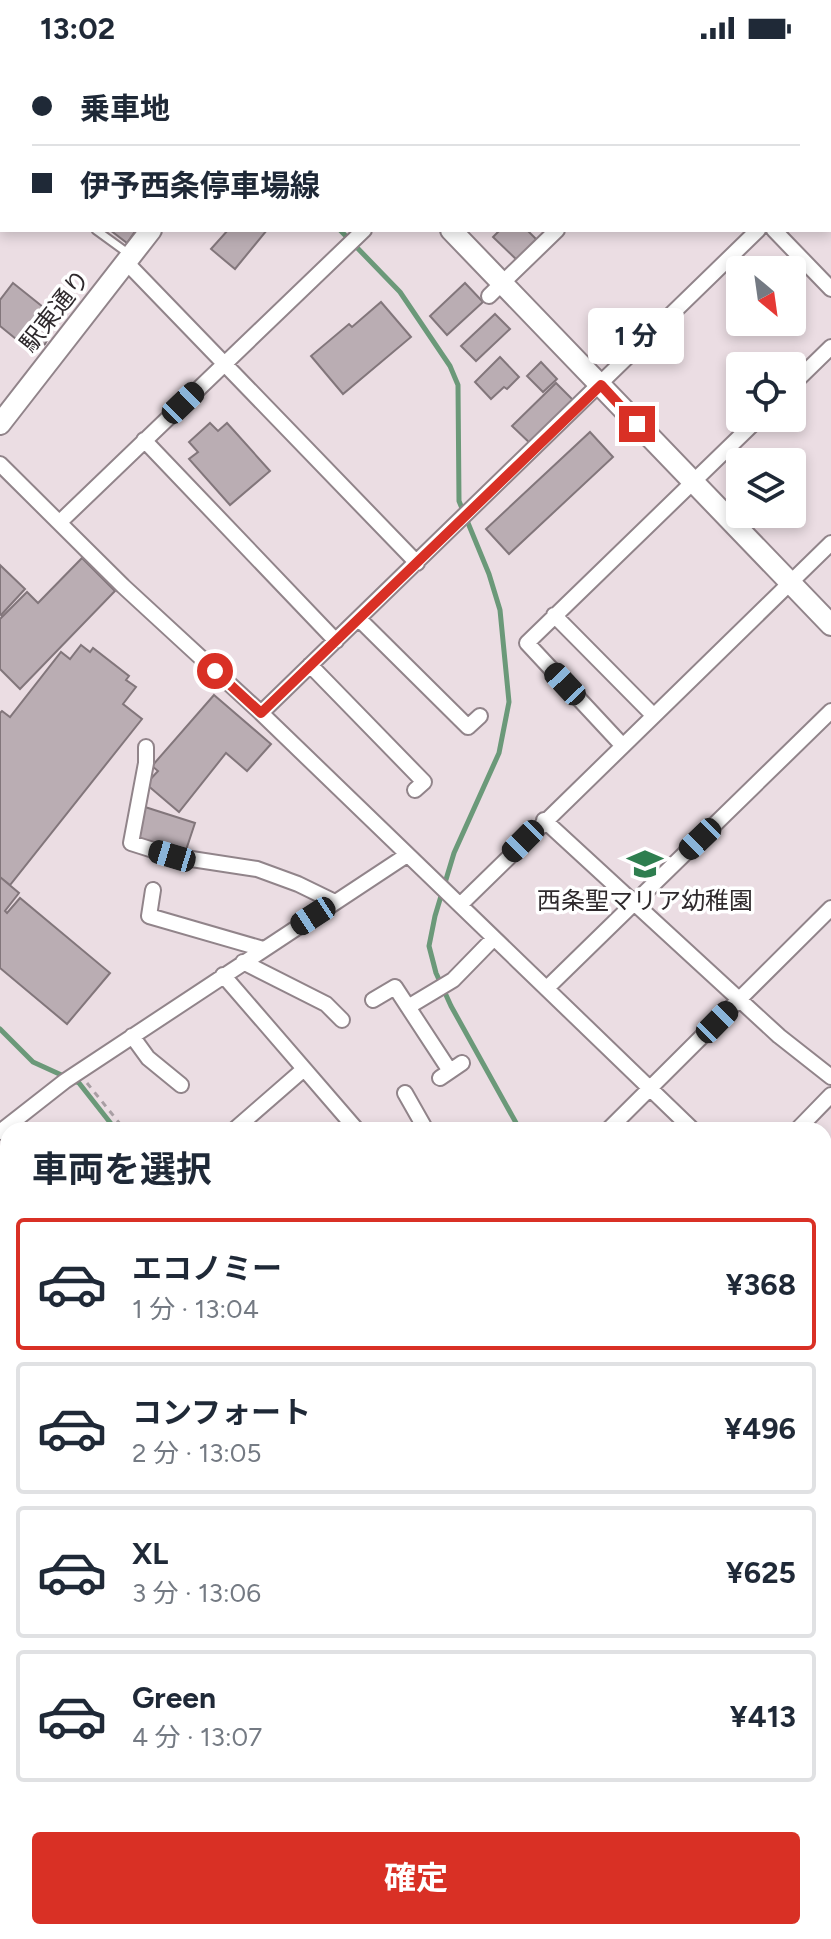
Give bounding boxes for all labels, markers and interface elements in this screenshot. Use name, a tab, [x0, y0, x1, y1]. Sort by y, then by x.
text: 13:02	[40, 10, 115, 47]
text: 乗車地	[80, 90, 170, 127]
text: 伊予西条停車場線	[80, 167, 320, 204]
north arrow	[726, 256, 806, 336]
map controls	[726, 256, 806, 528]
street label: 駅東通り	[14, 264, 96, 357]
callout: 1 分	[589, 308, 685, 364]
text: 1 分	[614, 320, 658, 352]
button: locate	[726, 352, 806, 432]
car	[157, 378, 209, 428]
route end	[619, 406, 655, 442]
button: layers	[726, 448, 806, 528]
route start	[197, 653, 233, 689]
car	[540, 658, 590, 710]
car	[674, 814, 726, 864]
car	[498, 816, 548, 866]
car	[146, 838, 198, 874]
school or university icon: 西条聖マリア幼稚園	[626, 845, 664, 883]
place label: 西条聖マリア幼稚園	[537, 886, 753, 915]
car	[286, 893, 340, 939]
car	[692, 997, 742, 1047]
text: 車両を選択	[32, 1148, 212, 1191]
icon: car	[36, 1248, 108, 1320]
text: エコノミー	[132, 1250, 282, 1287]
text: ¥368	[726, 1266, 796, 1303]
text: 1 分 · 13:04	[132, 1293, 259, 1325]
icon: car	[36, 1392, 108, 1464]
text: コンフォート	[132, 1394, 311, 1431]
text: ¥496	[724, 1410, 796, 1447]
text: 2 分 · 13:05	[132, 1437, 261, 1469]
text: XL	[132, 1535, 168, 1572]
icon: car	[36, 1536, 108, 1608]
text: ¥625	[726, 1554, 796, 1591]
text: 3 分 · 13:06	[132, 1577, 261, 1609]
text: Green	[132, 1679, 216, 1716]
icon: car	[36, 1680, 108, 1752]
text: ¥413	[730, 1698, 796, 1735]
text: 4 分 · 13:07	[132, 1721, 262, 1753]
button: 確定	[32, 1832, 800, 1924]

